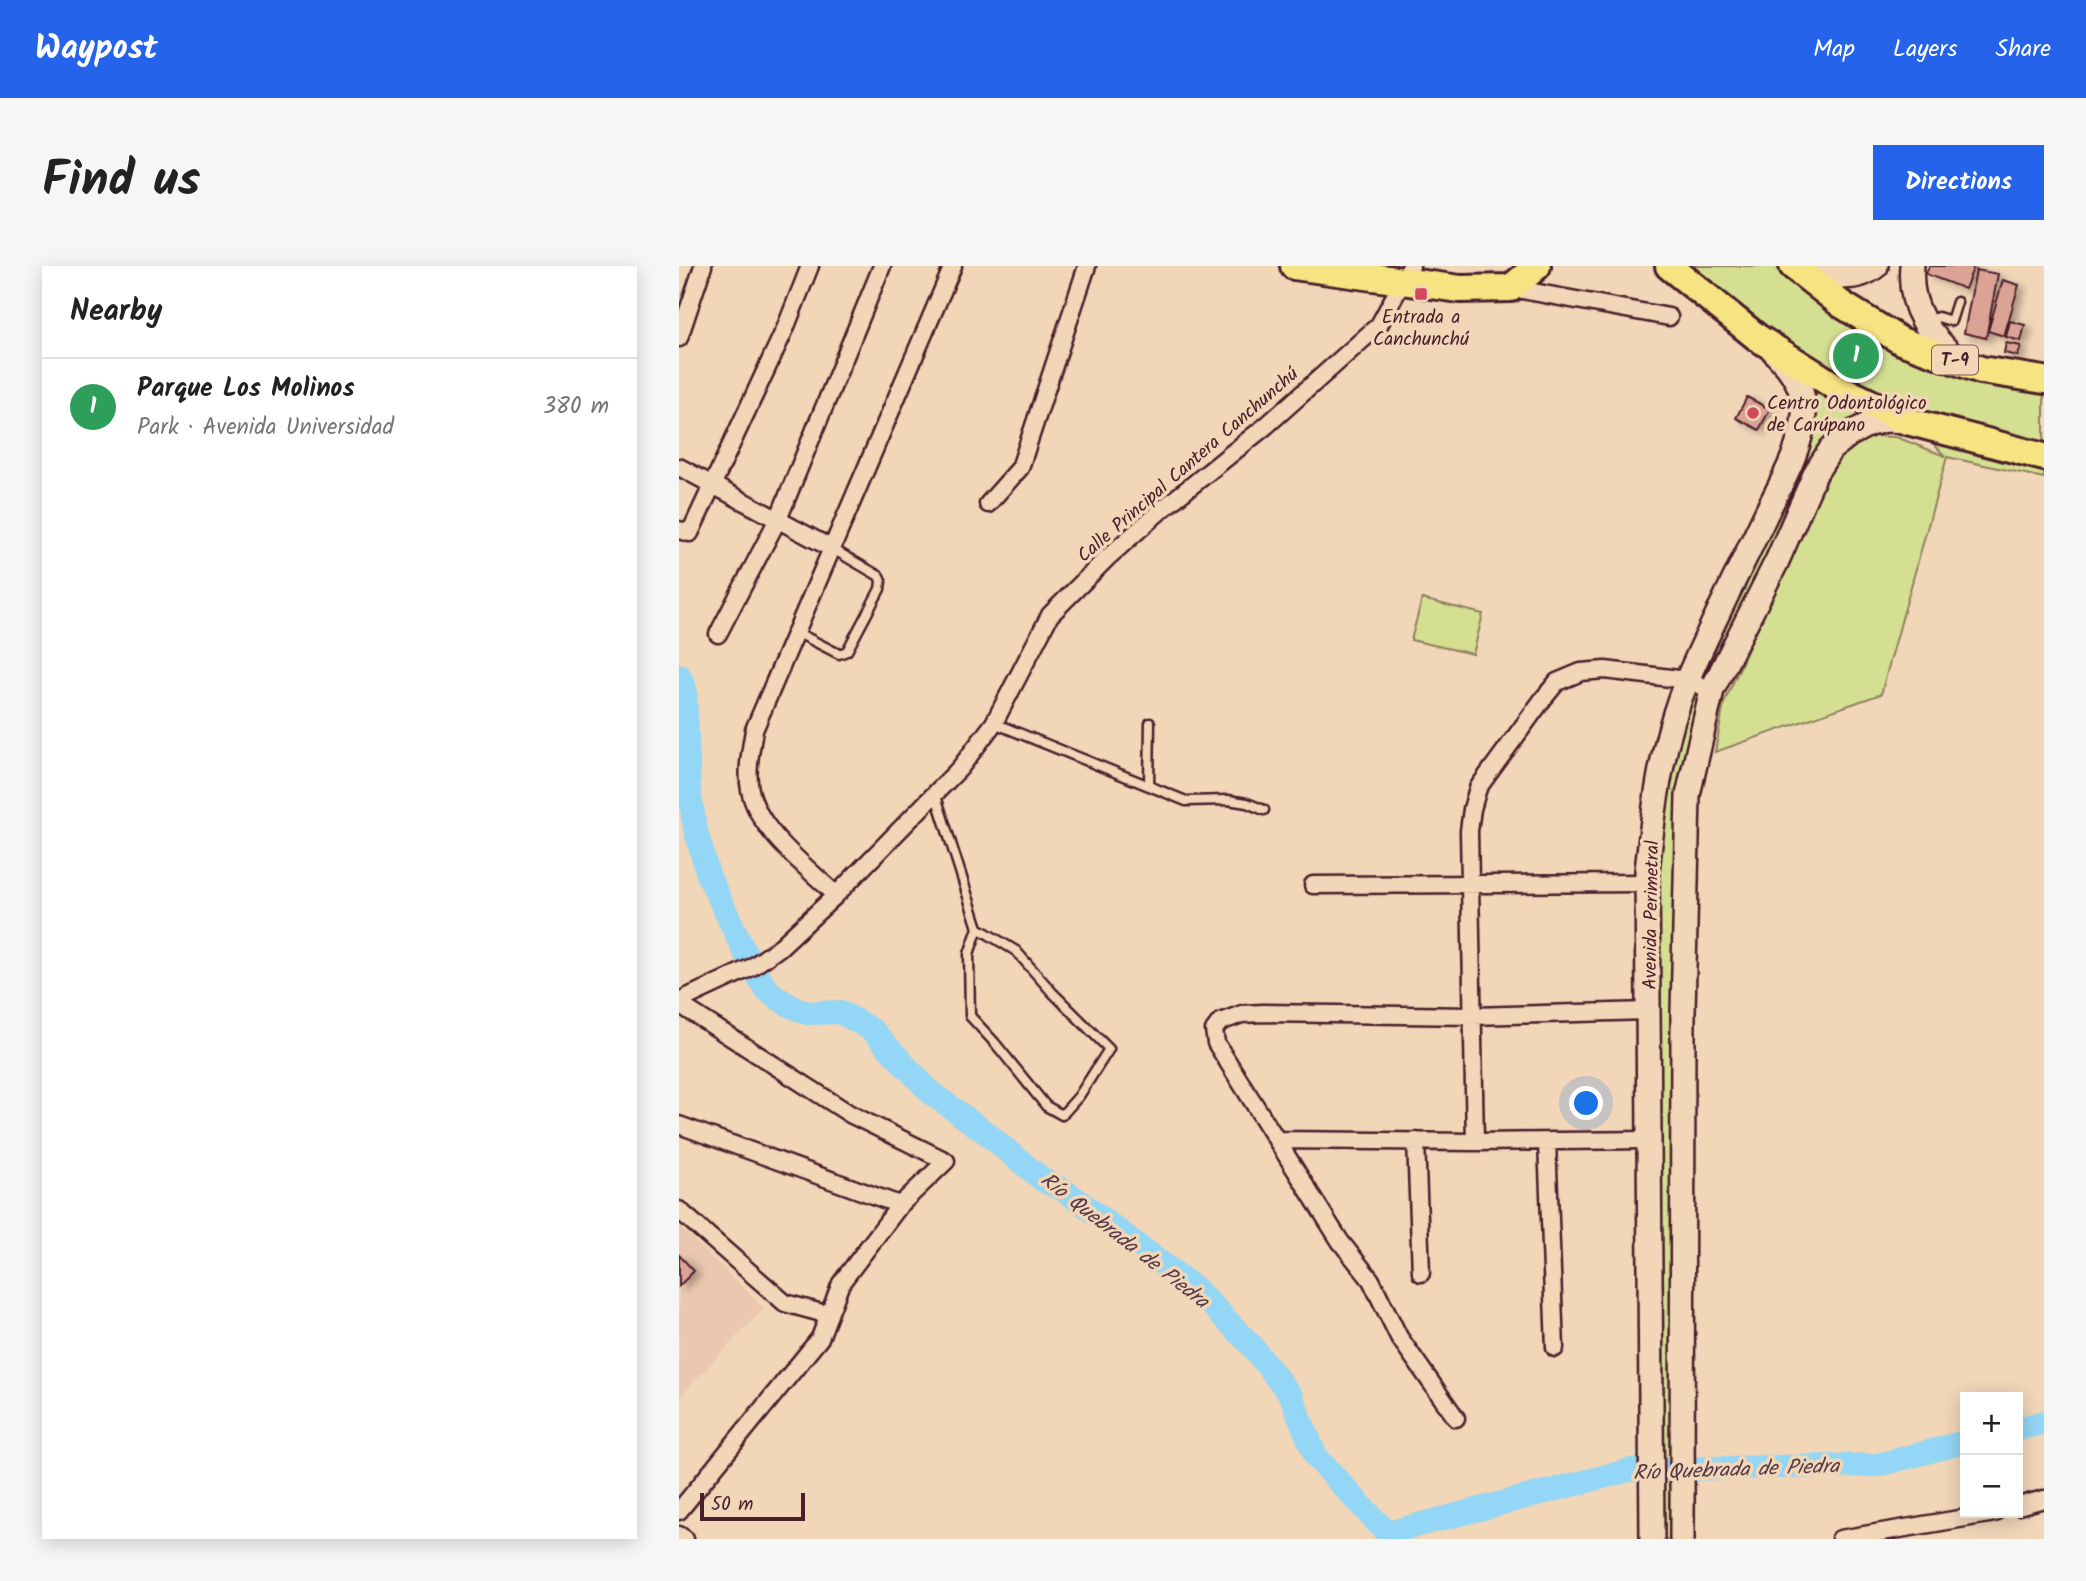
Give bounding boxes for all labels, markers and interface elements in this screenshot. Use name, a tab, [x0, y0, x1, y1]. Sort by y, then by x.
text: Waypost	[35, 23, 158, 76]
text: Map	[1813, 30, 1855, 69]
text: Layers	[1893, 30, 1957, 69]
text: Share	[1995, 30, 2051, 69]
text: Find us	[42, 143, 200, 221]
button: Directions	[1873, 145, 2044, 220]
marker: Entrada a Canchunchú	[1413, 286, 1429, 302]
text: Nearby	[70, 288, 162, 336]
place label: Entrada a Canchunchú	[1373, 303, 1470, 355]
pin: 1	[1833, 330, 1879, 382]
road number: T-9	[1932, 346, 1978, 374]
street label: Calle Principal Cantera Canchunchú	[1071, 360, 1307, 570]
text: Parque Los Molinos	[137, 368, 355, 410]
text: 1	[90, 389, 96, 425]
text: 380 m	[543, 389, 609, 425]
place label: Centro Odontológico de Carúpano	[1767, 389, 1927, 441]
marker: Centro Odontológico de Carúpano	[1745, 405, 1761, 421]
text: Park · Avenida Universidad	[137, 410, 394, 446]
street label: Avenida Perimetral	[1636, 840, 1668, 990]
your location	[1569, 1086, 1603, 1120]
water label: Río Quebrada de Piedra	[1033, 1165, 1216, 1318]
map controls	[1960, 1392, 2023, 1518]
button: +	[1960, 1392, 2023, 1455]
water label: Río Quebrada de Piedra	[1632, 1450, 1841, 1491]
button: −	[1960, 1455, 2023, 1518]
scale bar	[700, 1490, 805, 1522]
text: 50 m	[711, 1490, 753, 1520]

